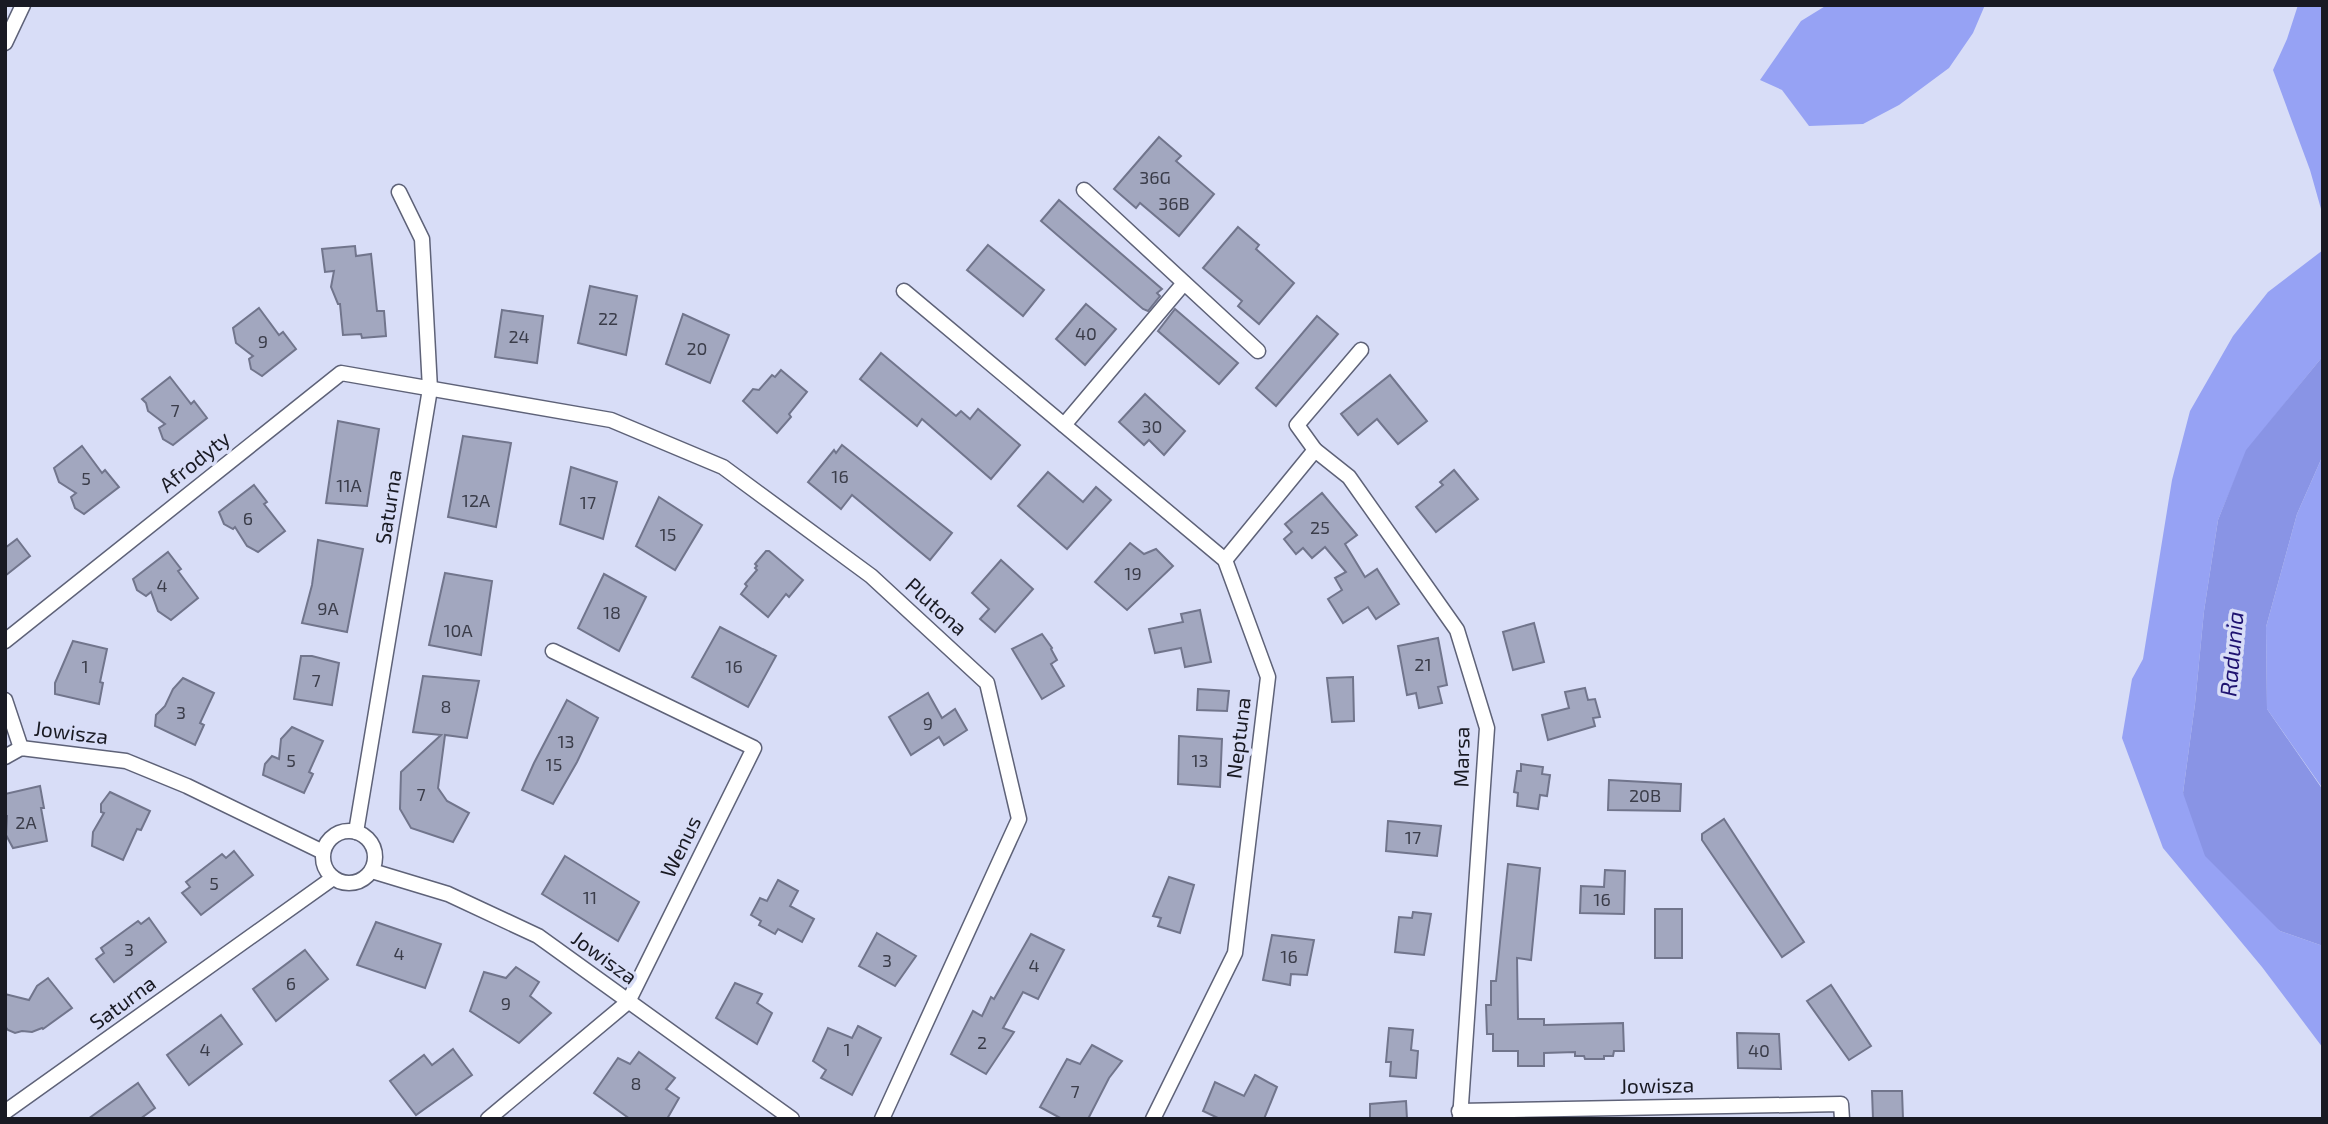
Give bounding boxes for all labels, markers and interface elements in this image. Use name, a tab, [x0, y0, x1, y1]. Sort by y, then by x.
house number: 36G	[1139, 166, 1171, 188]
house number: 36B	[1158, 192, 1190, 214]
house number: 22	[598, 307, 618, 329]
house number: 40	[1075, 322, 1097, 344]
house number: 24	[508, 325, 530, 347]
house number: 9	[258, 330, 268, 352]
house number: 20	[687, 337, 707, 359]
house number: 7	[170, 399, 180, 421]
house number: 30	[1142, 415, 1162, 437]
street label: Afrodyty	[154, 425, 234, 497]
house number: 16	[831, 465, 849, 487]
house number: 5	[81, 467, 91, 489]
street label: Saturna	[369, 468, 406, 546]
house number: 11A	[336, 474, 363, 496]
house number: 12A	[462, 489, 491, 511]
house number: 17	[580, 491, 596, 513]
house number: 6	[243, 507, 253, 529]
house number: 25	[1310, 516, 1330, 538]
house number: 15	[660, 523, 676, 545]
house number: 19	[1124, 562, 1142, 584]
street label: Plutona	[901, 572, 973, 640]
house number: 4	[156, 574, 168, 596]
house number: 9A	[317, 597, 340, 619]
house number: 18	[603, 601, 621, 623]
water label: Radunia	[2213, 610, 2249, 698]
house number: 10A	[443, 619, 473, 641]
house number: 21	[1414, 653, 1432, 675]
house number: 1	[81, 655, 89, 677]
house number: 16	[725, 655, 743, 677]
house number: 7	[311, 669, 321, 691]
house number: 8	[441, 695, 451, 717]
street label: Neptuna	[1220, 696, 1255, 780]
house number: 3	[176, 701, 186, 723]
house number: 9	[923, 712, 933, 734]
street label: Jowisza	[33, 715, 110, 748]
street label: Marsa	[1447, 726, 1474, 787]
house number: 13	[557, 730, 575, 752]
house number: 5	[286, 749, 296, 771]
house number: 13	[1191, 749, 1209, 771]
house number: 15	[546, 753, 562, 775]
house number: 7	[416, 783, 426, 805]
house number: 20B	[1629, 784, 1661, 806]
house number: 2A	[15, 811, 37, 833]
street label: Wenus	[654, 811, 705, 881]
house number: 17	[1405, 826, 1421, 848]
house number: 5	[209, 872, 219, 894]
house number: 11	[583, 886, 597, 908]
house number: 16	[1593, 888, 1611, 910]
street label: Jowisza	[567, 925, 642, 989]
house number: 3	[124, 938, 134, 960]
house number: 4	[393, 942, 405, 964]
house number: 16	[1280, 945, 1298, 967]
house number: 3	[882, 949, 892, 971]
house number: 4	[1028, 954, 1040, 976]
street label: Saturna	[84, 970, 160, 1034]
house number: 6	[286, 972, 296, 994]
house number: 9	[501, 992, 511, 1014]
house number: 2	[977, 1031, 987, 1053]
house number: 4	[199, 1038, 211, 1060]
house number: 1	[843, 1038, 851, 1060]
house number: 40	[1748, 1039, 1770, 1061]
street label: Jowisza	[1620, 1071, 1694, 1098]
house number: 8	[631, 1072, 641, 1094]
house number: 7	[1070, 1080, 1080, 1102]

